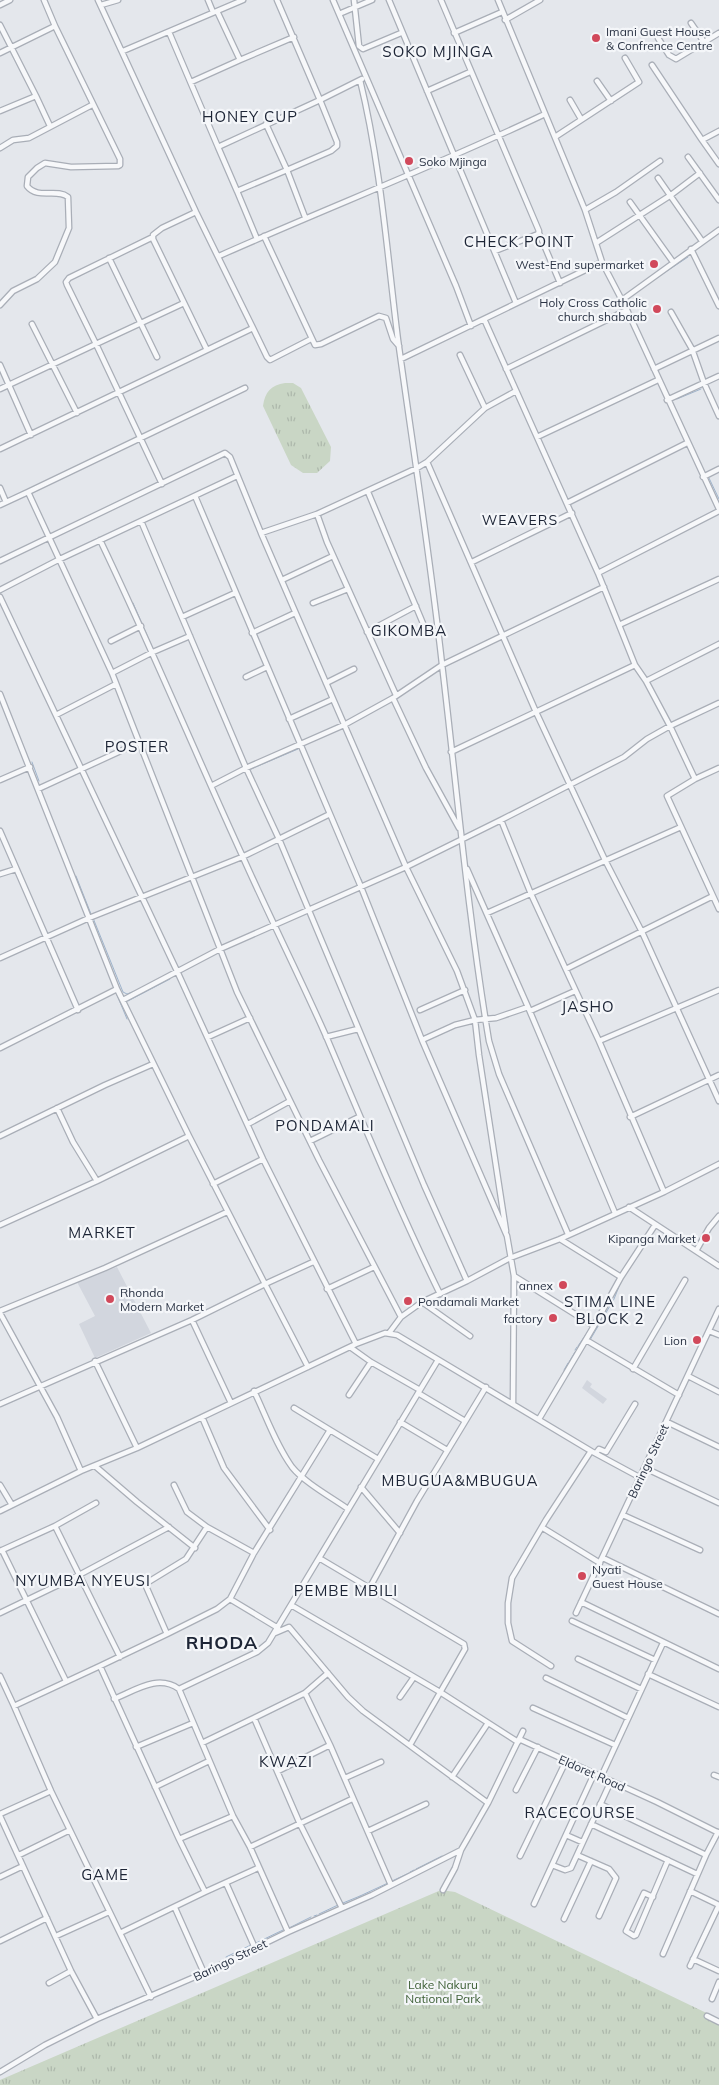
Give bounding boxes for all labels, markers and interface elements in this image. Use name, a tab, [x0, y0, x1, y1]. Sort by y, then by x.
place label: Imani Guest House & Confrence Centre	[606, 24, 713, 53]
marker: Imani Guest House & Confrence Centre	[590, 32, 602, 44]
district label: SOKO MJINGA	[382, 42, 494, 61]
district label: HONEY CUP	[202, 107, 298, 126]
place label: Soko Mjinga	[419, 154, 487, 169]
marker: Soko Mjinga	[403, 155, 415, 167]
district label: CHECK POINT	[464, 232, 574, 251]
place label: West-End supermarket	[516, 257, 644, 272]
marker: West-End supermarket	[648, 258, 660, 270]
place label: Holy Cross Catholic church shabaab	[539, 295, 647, 324]
marker: Holy Cross Catholic church shabaab	[651, 303, 663, 315]
district label: WEAVERS	[482, 511, 558, 529]
district label: GIKOMBA	[371, 621, 447, 640]
district label: POSTER	[105, 737, 169, 756]
district label: JASHO	[561, 997, 615, 1016]
district label: PONDAMALI	[275, 1116, 375, 1135]
district label: MARKET	[68, 1223, 136, 1242]
place label: Kipanga Market	[608, 1231, 696, 1246]
marker: Kipanga Market	[700, 1232, 712, 1244]
place label: annex	[519, 1278, 554, 1293]
marker: annex	[557, 1279, 569, 1291]
place label: Rhonda Modern Market	[120, 1285, 204, 1314]
district label: STIMA LINE BLOCK 2	[564, 1292, 656, 1328]
marker: Rhonda Modern Market	[104, 1293, 116, 1305]
place label: Pondamali Market	[418, 1294, 519, 1309]
marker: Pondamali Market	[402, 1295, 414, 1307]
place label: factory	[504, 1311, 544, 1326]
marker: factory	[547, 1312, 559, 1324]
place label: Lion	[664, 1333, 687, 1348]
marker: Lion	[691, 1334, 703, 1346]
street label: Baringo Street	[624, 1422, 672, 1500]
district label: MBUGUA&MBUGUA	[382, 1471, 538, 1490]
place label: Nyati Guest House	[592, 1562, 663, 1591]
marker: Nyati Guest House	[576, 1570, 588, 1582]
district label: NYUMBA NYEUSI	[15, 1571, 151, 1590]
district label: PEMBE MBILI	[294, 1581, 398, 1600]
district label: RHODA	[186, 1631, 258, 1654]
district label: KWAZI	[259, 1752, 313, 1771]
street label: Eldoret Road	[556, 1752, 628, 1794]
district label: RACECOURSE	[524, 1803, 636, 1822]
district label: GAME	[81, 1865, 129, 1884]
street label: Baringo Street	[191, 1936, 269, 1984]
park label: Lake Nakuru National Park	[405, 1977, 482, 2006]

